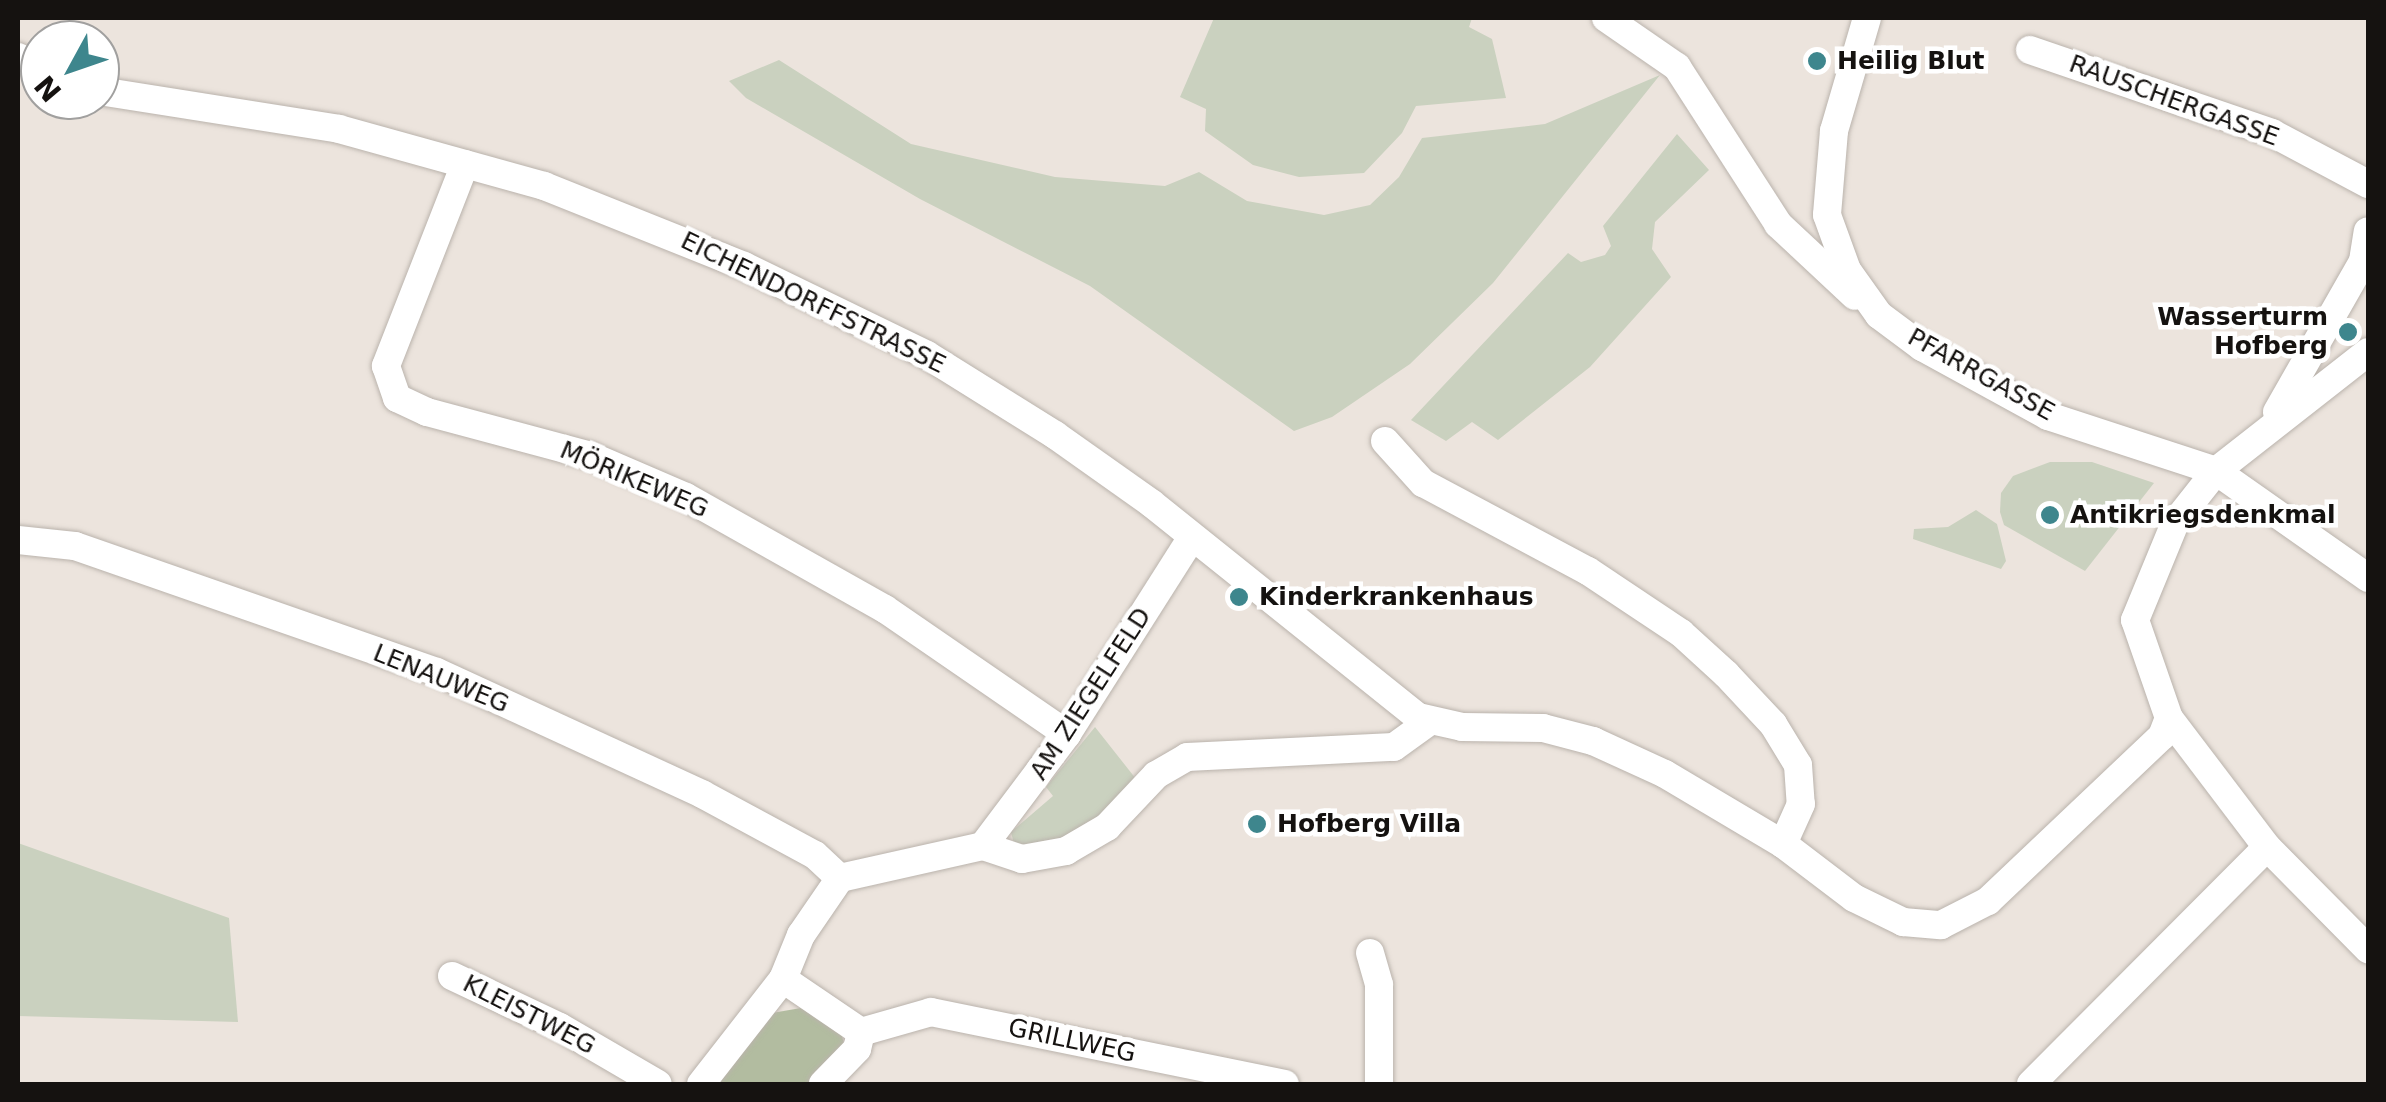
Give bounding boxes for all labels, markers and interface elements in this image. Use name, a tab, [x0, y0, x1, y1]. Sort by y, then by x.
north arrow	[20, 20, 120, 120]
place label: Heilig Blut	[1837, 46, 1985, 76]
street label: RAUSCHERGASSE	[2065, 49, 2283, 153]
marker: Heilig Blut	[1806, 50, 1828, 72]
text: N	[28, 69, 68, 108]
street label: EICHENDORFFSTRASSE	[676, 226, 950, 380]
place label: Wasserturm Hofberg	[2157, 303, 2328, 362]
marker: Wasserturm Hofberg	[2337, 321, 2359, 343]
street label: PFARRGASSE	[1902, 322, 2060, 428]
street label: MÖRIKEWEG	[555, 435, 713, 525]
place label: Antikriegsdenkmal	[2070, 500, 2336, 530]
marker: Antikriegsdenkmal	[2039, 504, 2061, 526]
place label: Kinderkrankenhaus	[1259, 582, 1534, 612]
marker: Kinderkrankenhaus	[1228, 586, 1250, 608]
street label: AM ZIEGELFELD	[1024, 602, 1158, 786]
street label: LENAUWEG	[369, 638, 513, 720]
place label: Hofberg Villa	[1277, 809, 1461, 839]
marker: Hofberg Villa	[1246, 813, 1268, 835]
street label: KLEISTWEG	[458, 969, 600, 1061]
street label: GRILLWEG	[1006, 1013, 1138, 1069]

